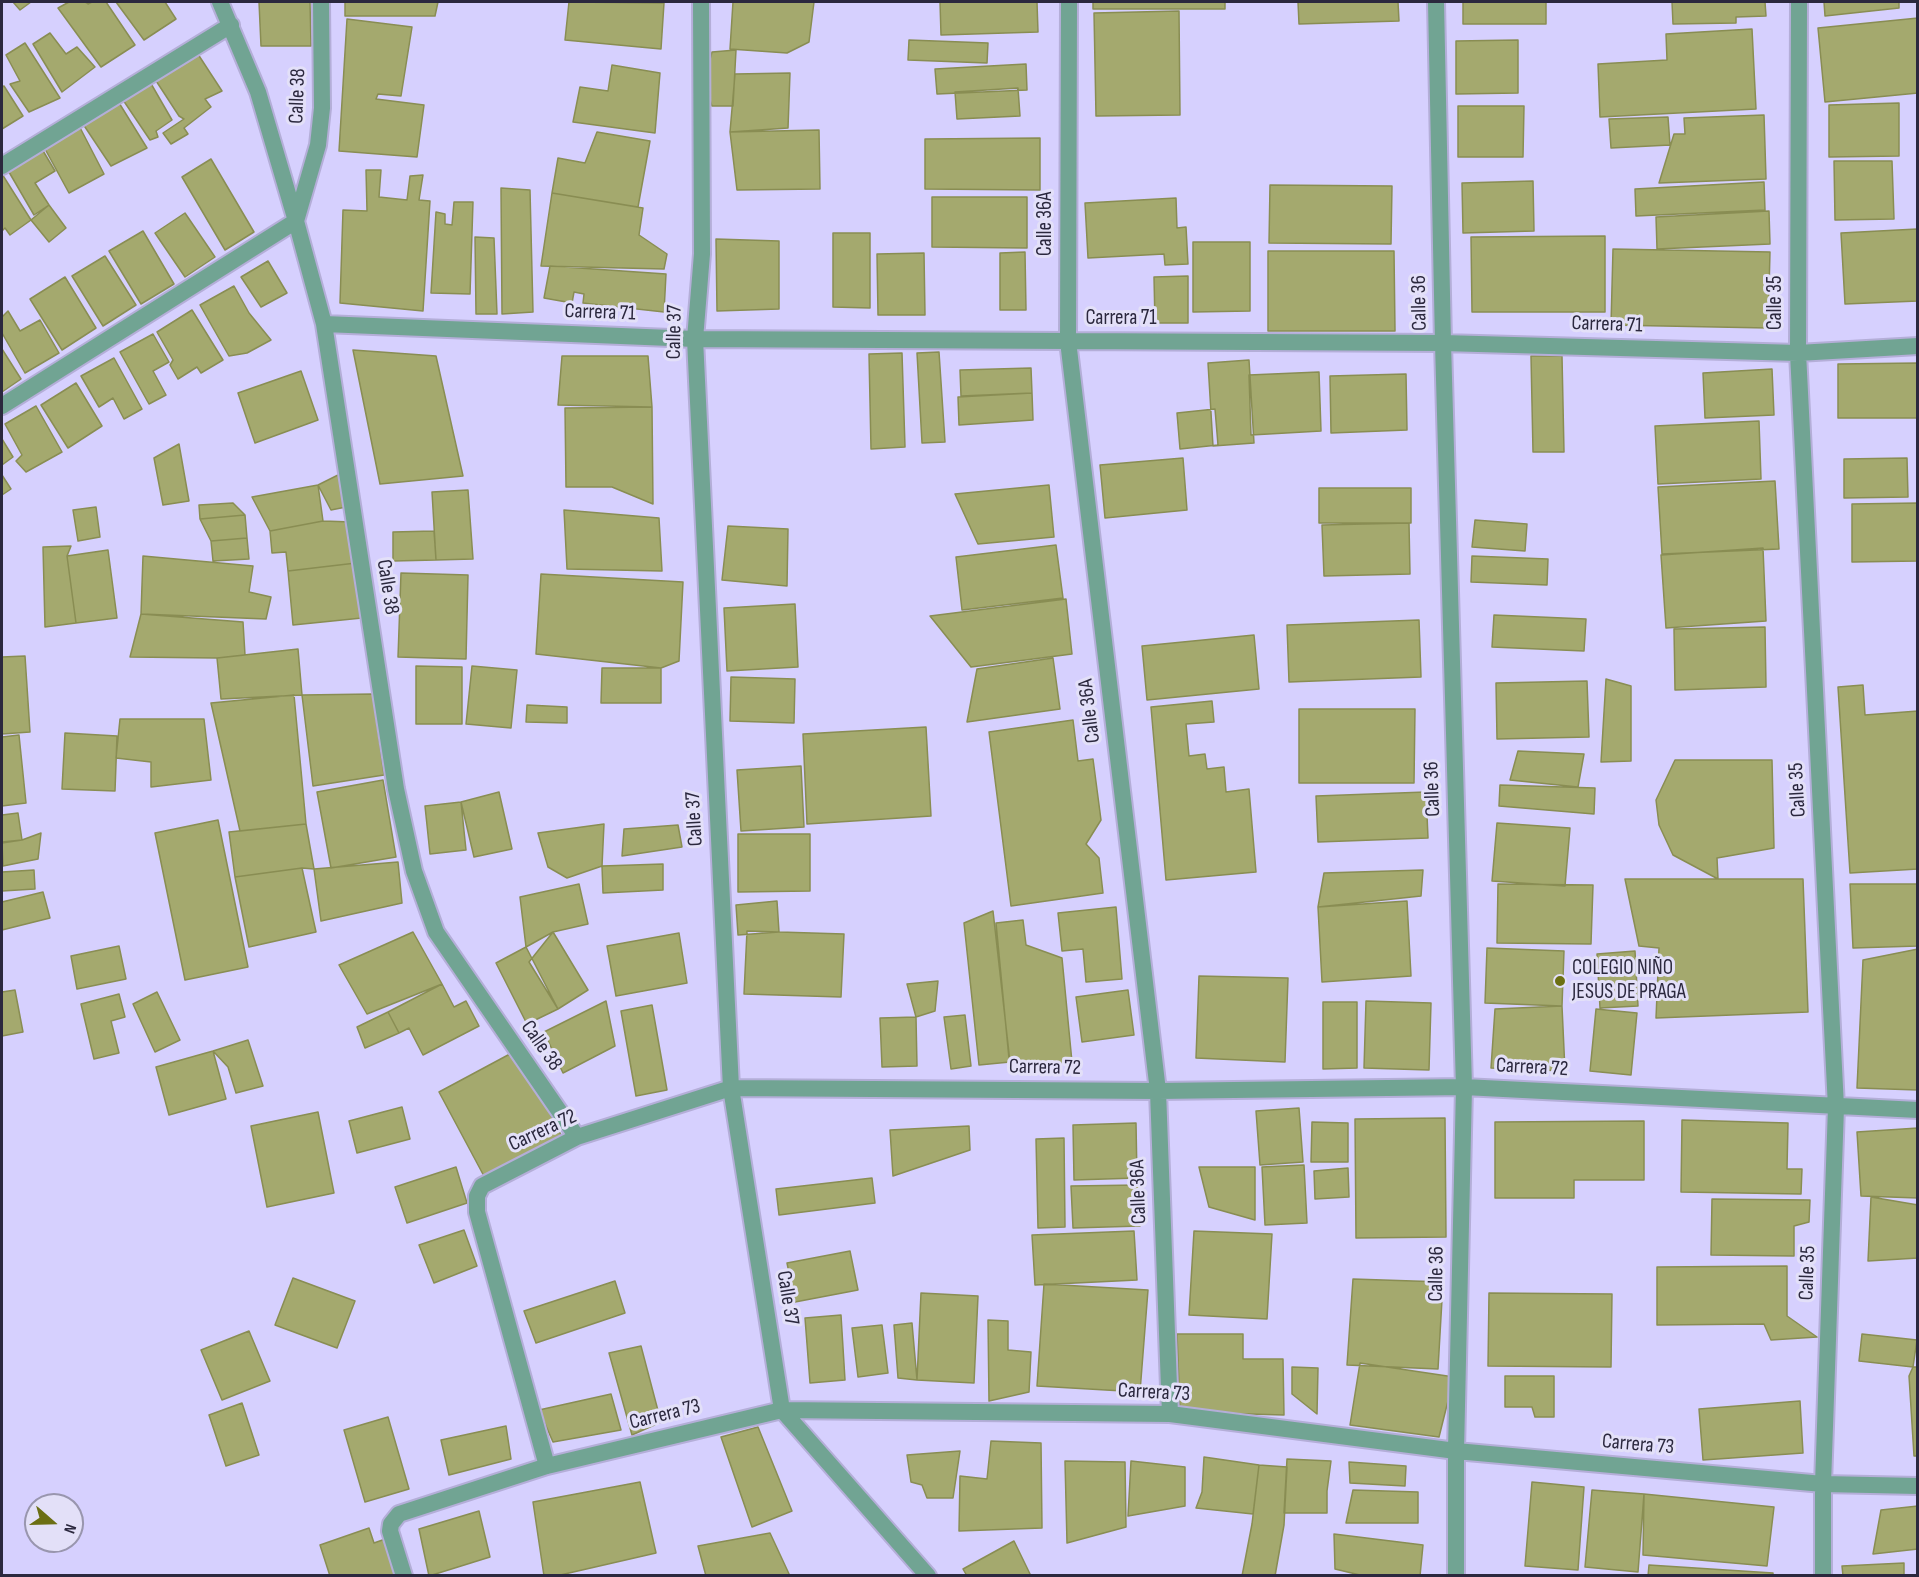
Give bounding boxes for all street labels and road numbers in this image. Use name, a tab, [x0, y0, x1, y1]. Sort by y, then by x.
street label: Calle 38	[284, 68, 312, 124]
street label: Calle 36A	[1033, 192, 1059, 256]
street label: Calle 36	[1407, 275, 1433, 331]
street label: Calle 35	[1763, 276, 1789, 330]
street label: Carrera 71	[564, 299, 636, 327]
street label: Calle 37	[662, 304, 688, 360]
street label: Carrera 71	[1085, 306, 1157, 332]
street label: Carrera 71	[1571, 311, 1643, 339]
street label: Calle 38	[370, 558, 404, 616]
street label: Calle 36A	[1074, 677, 1106, 745]
street label: Calle 36	[1419, 761, 1447, 817]
street label: Calle 35	[1784, 762, 1812, 818]
street label: Calle 37	[681, 791, 709, 847]
street label: Calle 38	[515, 1016, 567, 1076]
street label: Carrera 72	[1495, 1054, 1569, 1082]
street label: Carrera 72	[1009, 1055, 1081, 1081]
street label: Carrera 72	[505, 1104, 581, 1158]
street label: Calle 36A	[1125, 1159, 1153, 1225]
street label: Calle 35	[1794, 1245, 1822, 1301]
street label: Calle 36	[1424, 1246, 1450, 1302]
street label: Calle 37	[770, 1269, 804, 1327]
street label: Carrera 73	[1117, 1379, 1191, 1407]
street label: Carrera 73	[627, 1394, 703, 1436]
street label: Carrera 73	[1601, 1429, 1675, 1461]

